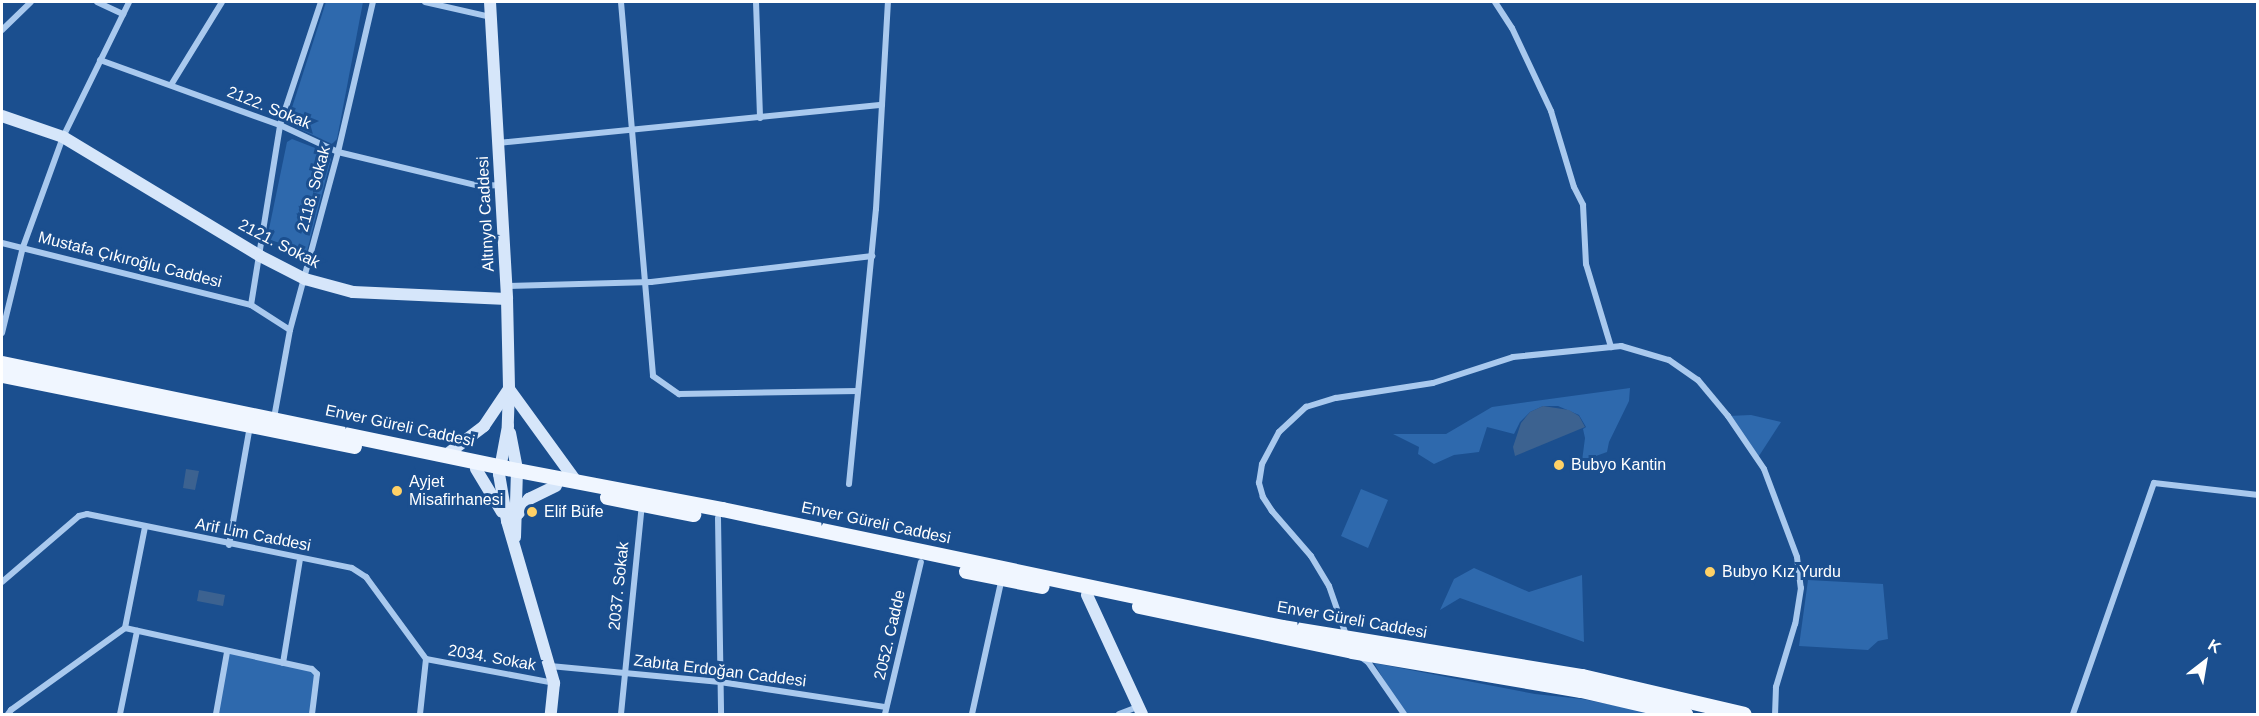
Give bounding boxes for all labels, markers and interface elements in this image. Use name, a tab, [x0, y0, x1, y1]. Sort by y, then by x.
street label: 2122. Sokak	[224, 82, 314, 134]
street label: 2118. Sokak	[293, 144, 335, 234]
street label: Altınyol Caddesi	[473, 156, 499, 272]
street label: 2121. Sokak	[235, 215, 323, 273]
street label: Mustafa Çıkıroğlu Caddesi	[36, 228, 224, 292]
street label: Enver Güreli Caddesi	[324, 401, 476, 451]
place label: Bubyo Kantin	[1571, 455, 1666, 475]
marker: Bubyo Kantin	[1552, 458, 1566, 472]
place label: Ayjet Misafirhanesi	[409, 472, 503, 510]
marker: Ayjet Misafirhanesi	[390, 484, 404, 498]
street label: Enver Güreli Caddesi	[800, 498, 952, 548]
place label: Elif Büfe	[544, 502, 604, 522]
marker: Elif Büfe	[525, 505, 539, 519]
street label: Arif Lim Caddesi	[194, 514, 312, 556]
street label: 2037. Sokak	[605, 541, 633, 631]
place label: Bubyo Kız Yurdu	[1722, 562, 1841, 582]
marker: Bubyo Kız Yurdu	[1703, 565, 1717, 579]
street label: 2052. Cadde	[870, 588, 910, 682]
street label: Enver Güreli Caddesi	[1275, 597, 1429, 643]
north arrow	[2175, 632, 2235, 692]
text: K	[2205, 636, 2224, 656]
street label: 2034. Sokak	[447, 641, 537, 675]
street label: Zabıta Erdoğan Caddesi	[633, 651, 807, 691]

